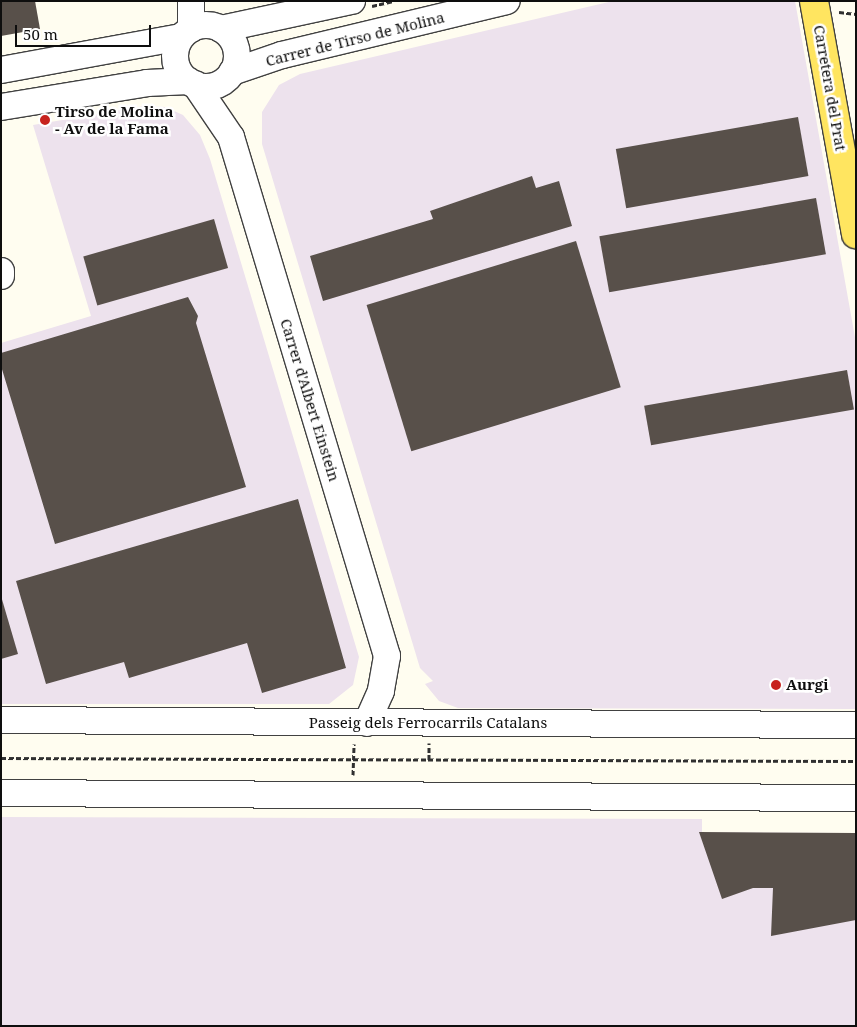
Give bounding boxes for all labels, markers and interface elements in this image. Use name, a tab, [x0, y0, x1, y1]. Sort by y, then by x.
street label: Carrer de Tirso de Molina	[264, 8, 446, 70]
scale bar	[18, 15, 154, 47]
text: 50 m	[23, 24, 58, 44]
street label: Carretera del Prat	[810, 24, 850, 152]
place label: Tirso de Molina - Av de la Fama	[55, 102, 174, 137]
marker: Tirso de Molina - Av de la Fama	[39, 114, 51, 126]
street label: Carrer d'Albert Einstein	[277, 316, 343, 484]
place label: Aurgi	[786, 676, 829, 694]
marker: Aurgi	[770, 679, 782, 691]
street label: Passeig dels Ferrocarrils Catalans	[309, 714, 547, 732]

